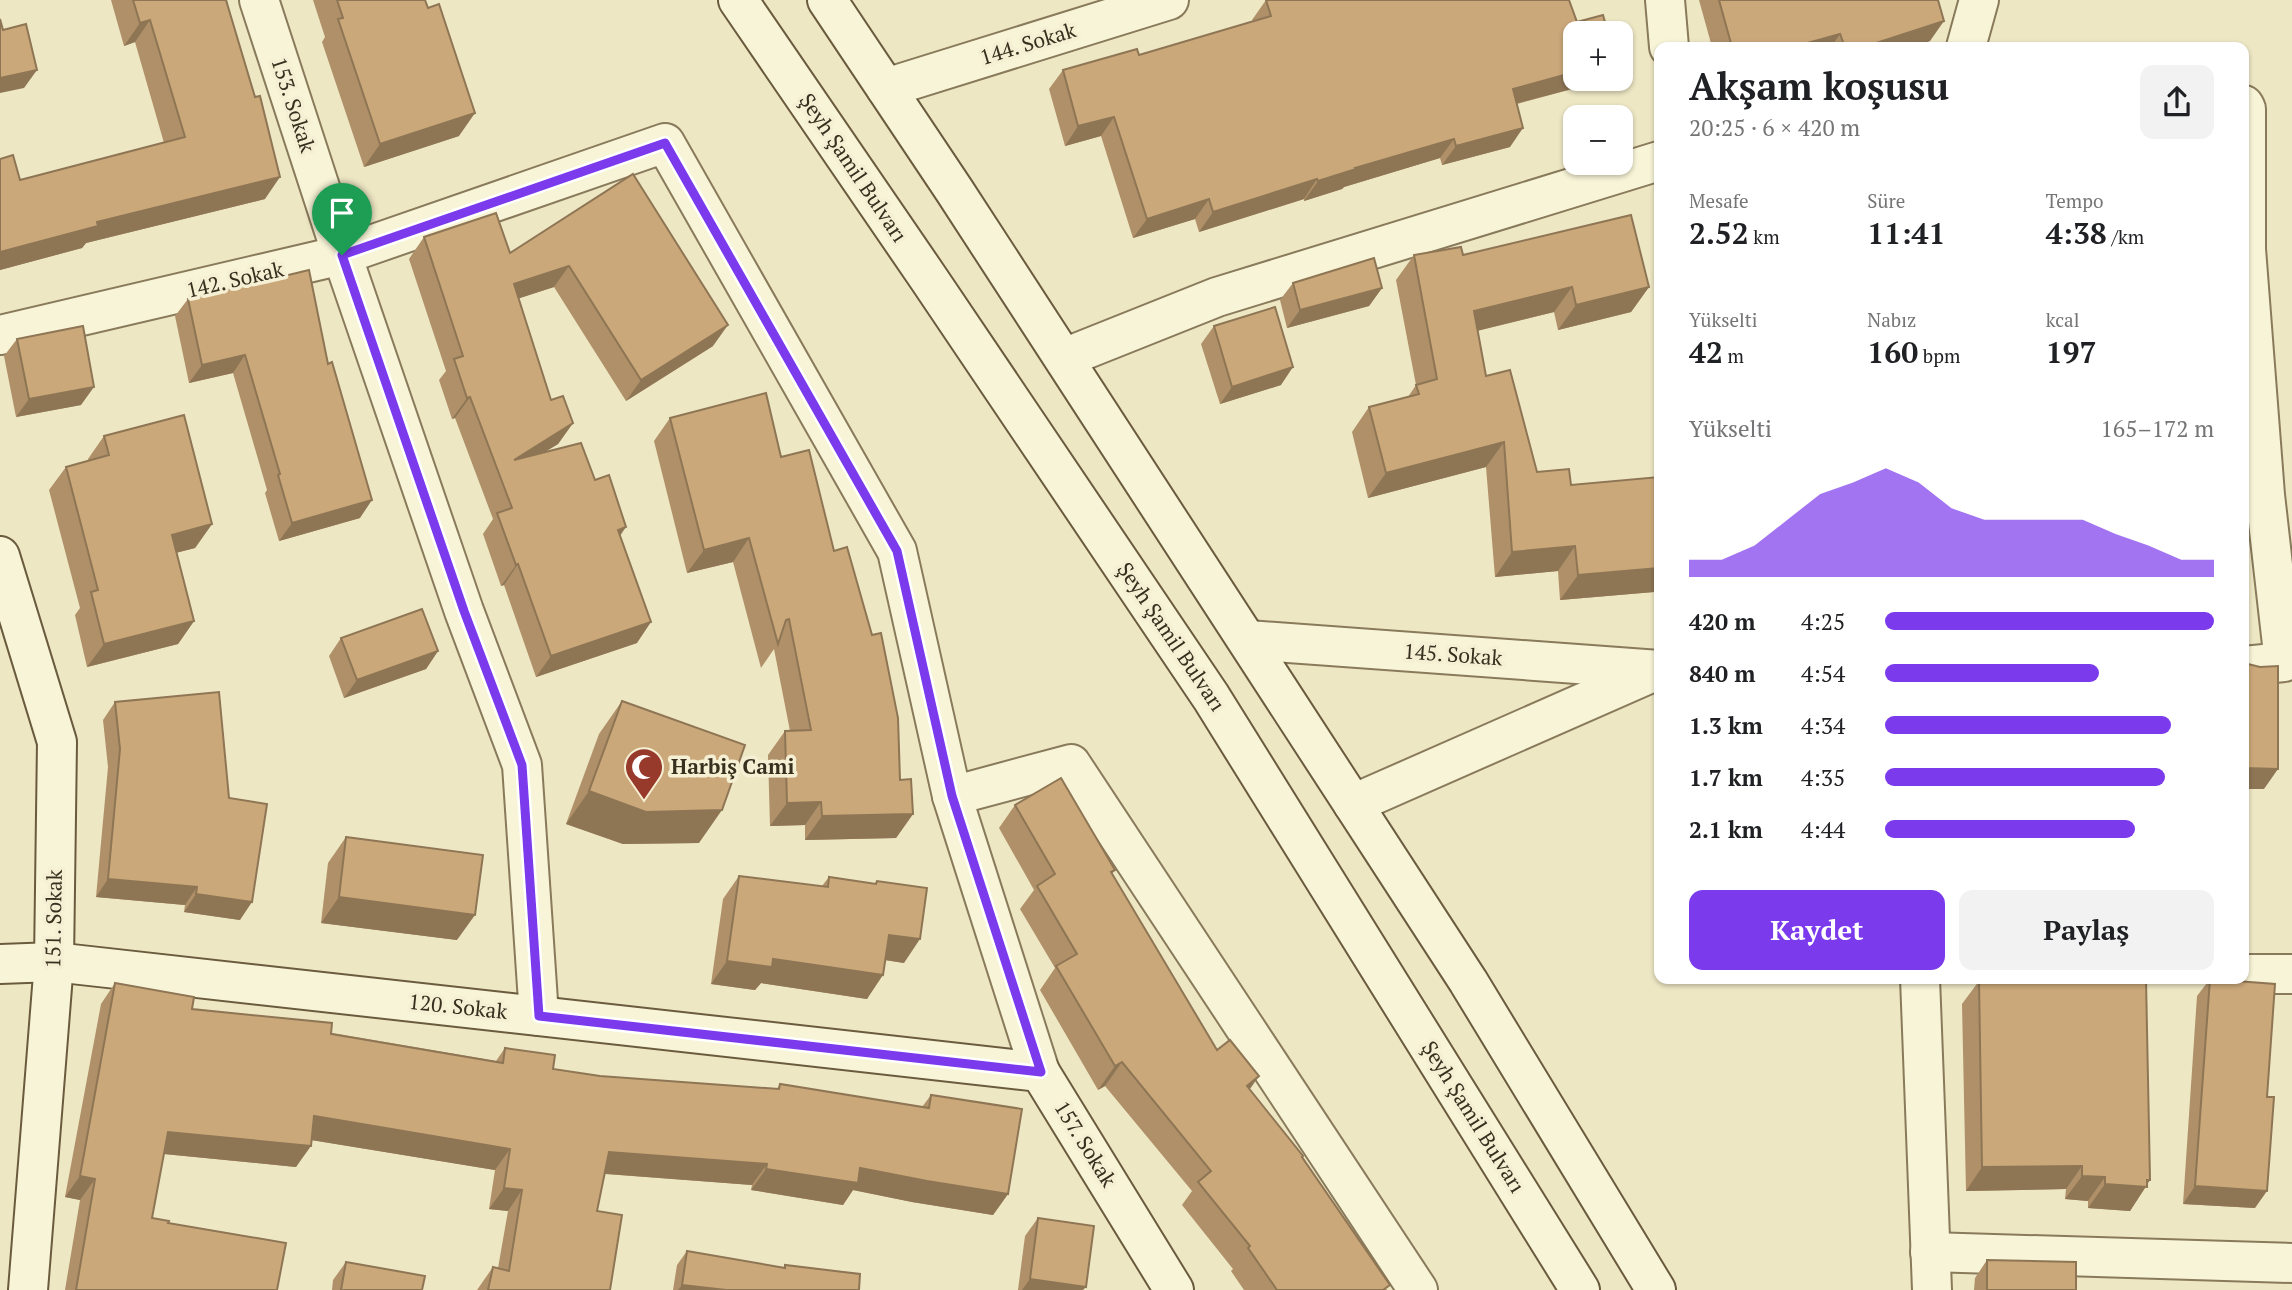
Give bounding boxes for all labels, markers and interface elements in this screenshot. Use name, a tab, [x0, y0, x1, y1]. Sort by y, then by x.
street label: 144. Sokak	[976, 15, 1079, 71]
map controls	[1563, 21, 1633, 175]
button: +	[1563, 21, 1633, 91]
street label: 153. Sokak	[265, 53, 323, 156]
text: Akşam koşusu	[1689, 61, 1949, 111]
button: share	[2140, 65, 2214, 139]
street label: Şeyh Şamil Bulvarı	[794, 87, 914, 247]
button: −	[1563, 105, 1633, 175]
text: 20:25 · 6 × 420 m	[1689, 112, 1860, 143]
pin	[312, 183, 372, 255]
text: Mesafe	[1689, 188, 1749, 213]
text: Süre	[1867, 188, 1905, 213]
text: Tempo	[2046, 188, 2103, 213]
icon: arrive	[323, 194, 361, 232]
text: 2.52	[1689, 213, 1749, 253]
text: 11:41	[1867, 213, 1945, 253]
text: 4:38	[2046, 213, 2107, 253]
text: km	[1749, 224, 1780, 249]
text: /km	[2107, 224, 2144, 249]
street label: 142. Sokak	[183, 254, 286, 304]
text: Yükselti	[1689, 307, 1758, 332]
text: Nabız	[1867, 307, 1916, 332]
text: kcal	[2046, 307, 2079, 332]
text: 42	[1689, 332, 1723, 372]
text: 160	[1867, 332, 1918, 372]
text: 197	[2046, 332, 2097, 372]
text: m	[1723, 343, 1744, 368]
text: bpm	[1918, 343, 1960, 368]
text: Yükselti	[1689, 413, 1772, 444]
text: 165–172 m	[2101, 413, 2214, 444]
street label: Şeyh Şamil Bulvarı	[1112, 556, 1232, 716]
text: 420 m	[1689, 606, 1755, 637]
text: 4:25	[1801, 606, 1845, 637]
street label: 145. Sokak	[1403, 637, 1504, 671]
text: 840 m	[1689, 658, 1755, 689]
text: 4:54	[1801, 658, 1845, 689]
text: 1.3 km	[1689, 710, 1763, 741]
text: 4:34	[1801, 710, 1845, 741]
mosque icon: Harbiş Cami	[623, 746, 665, 801]
place label: Harbiş Cami	[671, 752, 794, 780]
text: 1.7 km	[1689, 762, 1763, 793]
text: 4:35	[1801, 762, 1845, 793]
text: 2.1 km	[1689, 814, 1763, 845]
text: 4:44	[1801, 814, 1845, 845]
street label: 151. Sokak	[38, 869, 68, 969]
button: Kaydet	[1689, 890, 1945, 970]
button: Paylaş	[1959, 890, 2214, 970]
street label: 120. Sokak	[407, 987, 509, 1025]
street label: Şeyh Şamil Bulvarı	[1416, 1035, 1532, 1198]
street label: 157. Sokak	[1048, 1095, 1123, 1192]

